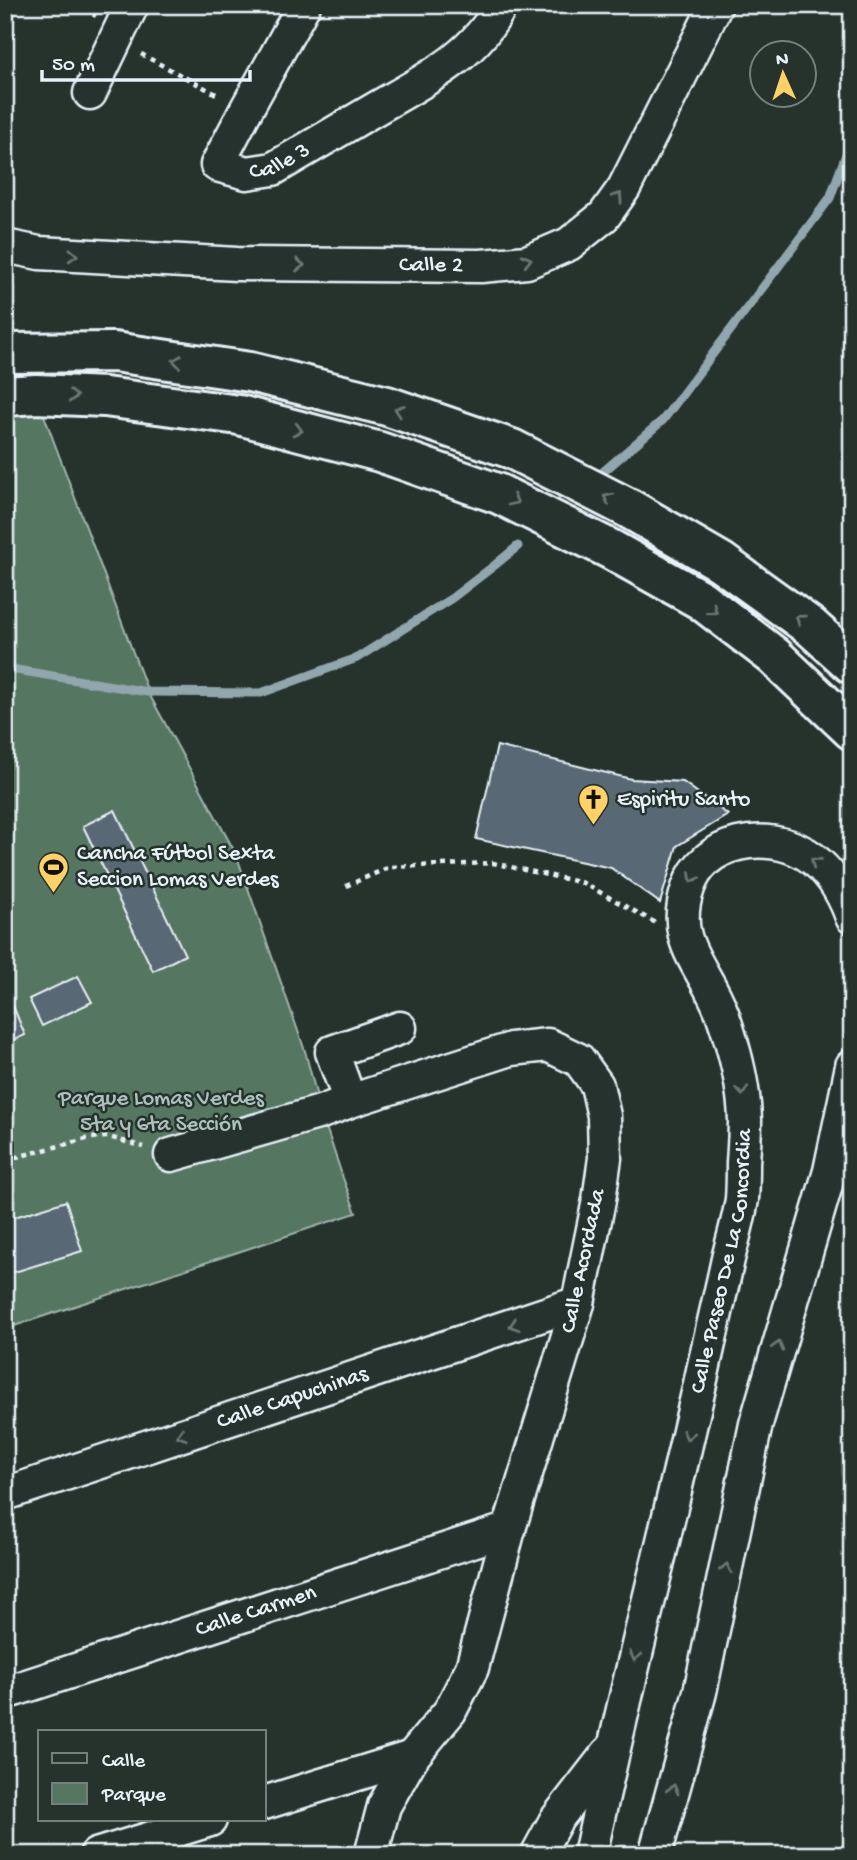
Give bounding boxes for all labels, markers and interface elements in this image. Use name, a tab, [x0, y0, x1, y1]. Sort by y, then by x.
scale bar	[42, 38, 250, 82]
north arrow	[748, 38, 818, 108]
text: N	[775, 49, 789, 72]
text: 50 m	[52, 54, 95, 79]
street label: Calle 3	[247, 137, 315, 186]
one-way arrow	[610, 192, 622, 205]
one-way arrow	[67, 247, 78, 262]
street label: Calle 2	[399, 252, 463, 279]
one-way arrow	[521, 254, 533, 268]
one-way arrow	[295, 257, 306, 272]
one-way arrow	[171, 354, 183, 369]
one-way arrow	[68, 388, 79, 403]
one-way arrow	[393, 404, 406, 418]
one-way arrow	[292, 422, 304, 436]
one-way arrow	[507, 493, 519, 507]
one-way arrow	[603, 493, 615, 506]
one-way arrow	[705, 601, 718, 614]
one-way arrow	[795, 615, 808, 628]
church icon: Espiritu Santo	[577, 783, 611, 827]
place label: Espiritu Santo	[617, 787, 751, 814]
place label: Cancha Fútbol Sexta Seccion Lomas Verdes	[77, 841, 279, 894]
sports icon: Cancha Fútbol Sexta Seccion Lomas Verdes	[37, 850, 71, 894]
one-way arrow	[810, 857, 822, 870]
one-way arrow	[688, 870, 701, 883]
one-way arrow	[734, 1085, 749, 1097]
park label: Parque Lomas Verdes 5ta y 6ta Sección	[57, 1086, 264, 1139]
street label: Calle Paseo De La Concordia	[685, 1127, 758, 1396]
street label: Calle Acordada	[556, 1185, 613, 1336]
one-way arrow	[508, 1317, 520, 1331]
one-way arrow	[770, 1341, 785, 1353]
street label: Calle Capuchinas	[213, 1360, 372, 1436]
one-way arrow	[176, 1427, 188, 1441]
one-way arrow	[682, 1429, 696, 1441]
one-way arrow	[717, 1562, 732, 1574]
street label: Calle Carmen	[192, 1579, 320, 1644]
one-way arrow	[629, 1650, 644, 1662]
legend	[38, 1730, 266, 1822]
text: Calle	[102, 1750, 146, 1775]
one-way arrow	[665, 1783, 680, 1795]
text: Parque	[101, 1784, 167, 1809]

